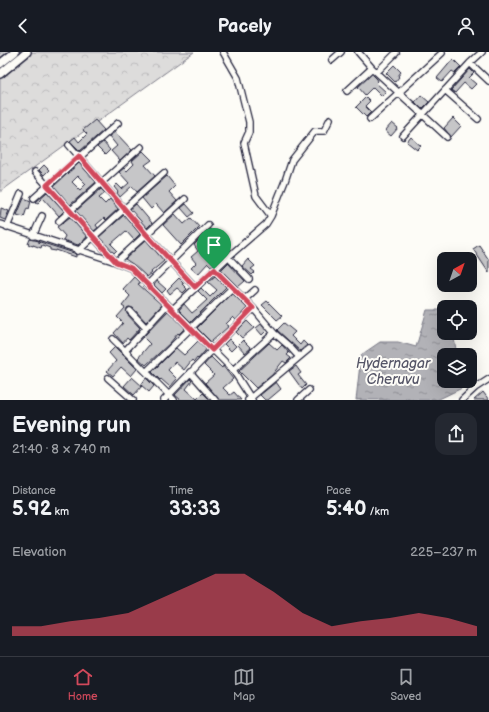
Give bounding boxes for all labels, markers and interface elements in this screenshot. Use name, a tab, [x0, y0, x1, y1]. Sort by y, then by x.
icon: back	[12, 15, 34, 37]
icon: person	[455, 15, 477, 37]
text: Pacely	[218, 16, 271, 37]
pin	[197, 228, 231, 269]
icon: arrive	[203, 234, 225, 256]
north arrow	[437, 252, 477, 292]
map controls	[437, 252, 477, 388]
button: locate	[437, 300, 477, 340]
button: layers	[437, 348, 477, 388]
water label: Hydernagar Cheruvu	[356, 355, 431, 388]
text: Evening run	[12, 412, 131, 439]
button: share	[435, 413, 477, 455]
text: 21:40 · 8 × 740 m	[12, 441, 110, 457]
text: Distance	[12, 484, 56, 497]
text: Time	[169, 484, 193, 497]
text: Pace	[326, 484, 351, 497]
text: 5.92	[12, 497, 52, 521]
text: 33:33	[169, 497, 221, 521]
text: 5:40	[326, 497, 367, 521]
text: km	[52, 505, 69, 518]
text: /km	[367, 505, 389, 518]
text: Elevation	[12, 544, 66, 560]
text: 225–237 m	[410, 544, 477, 560]
tab: Home	[68, 666, 98, 703]
tab: Map	[233, 666, 255, 703]
tab: Saved	[390, 666, 421, 703]

